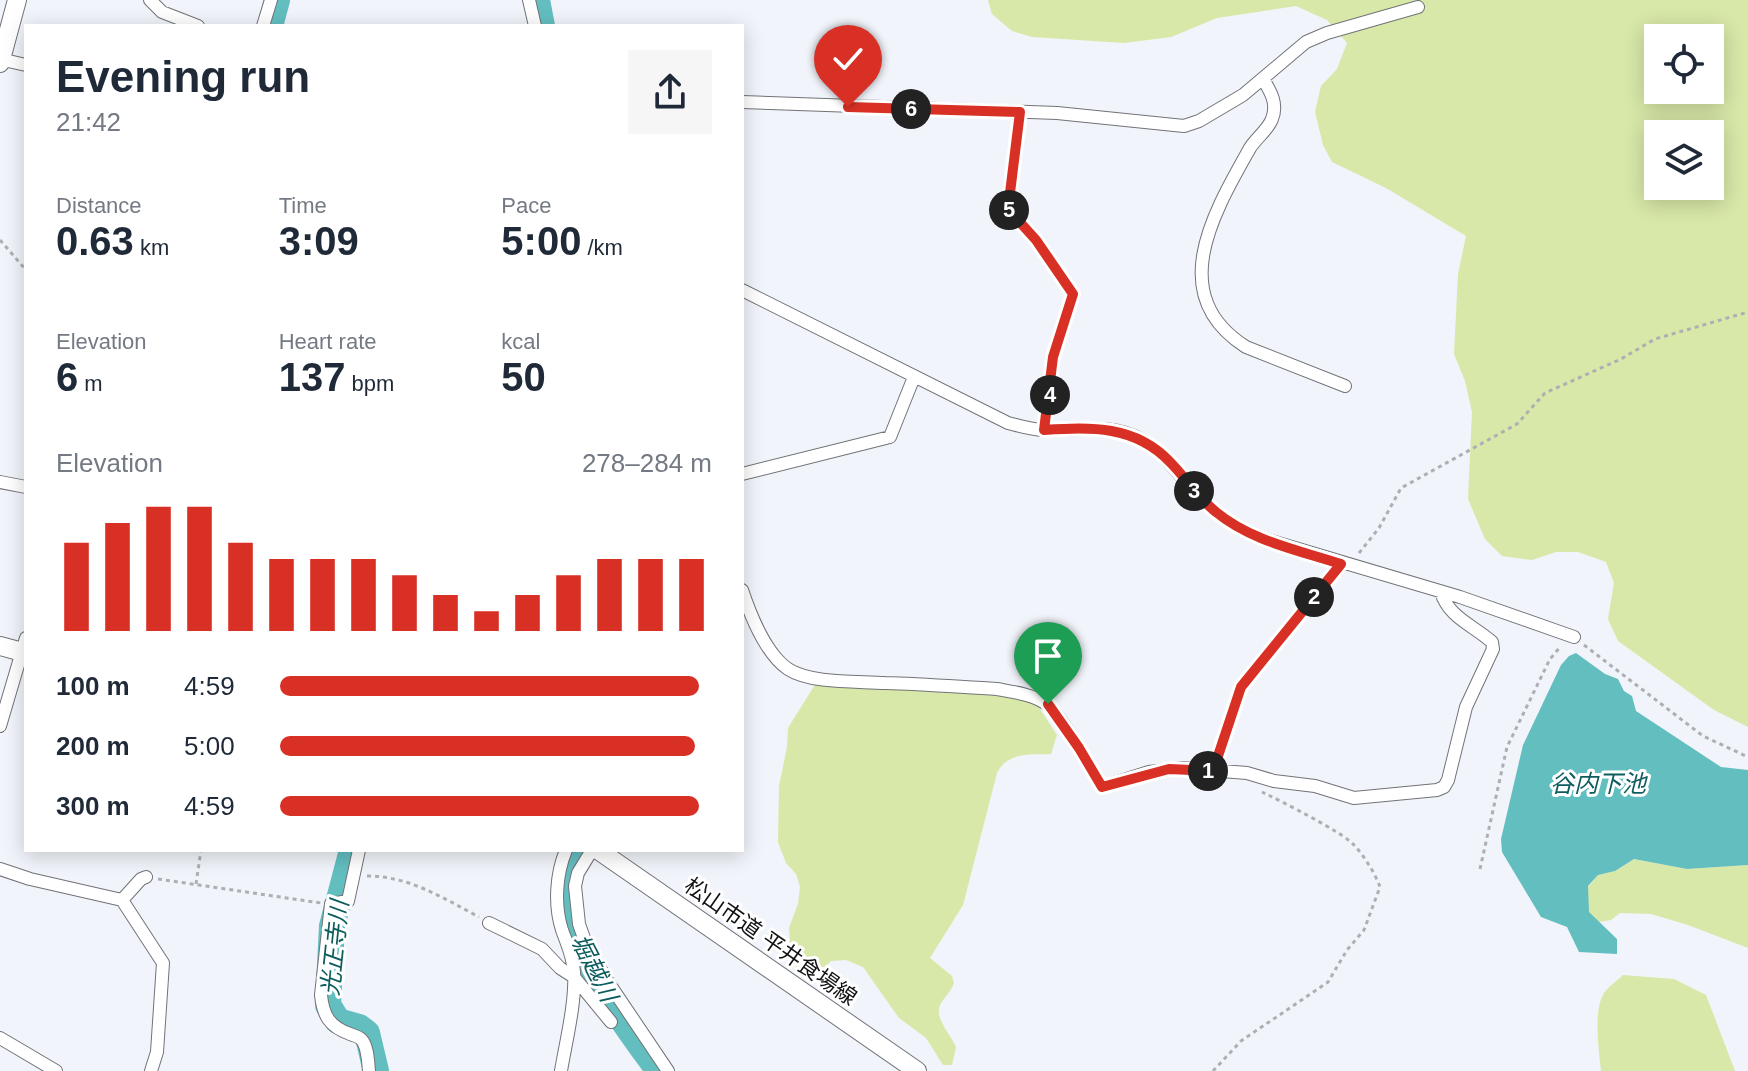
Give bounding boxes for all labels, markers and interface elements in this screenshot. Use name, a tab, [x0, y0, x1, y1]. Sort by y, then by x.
map controls	[1644, 24, 1724, 200]
button: locate	[1644, 24, 1724, 104]
pin	[814, 25, 882, 107]
icon: check	[826, 37, 870, 81]
button: share	[628, 50, 712, 134]
text: Evening run	[56, 52, 310, 101]
pin: 6	[891, 89, 931, 129]
text: 6	[905, 96, 917, 121]
text: 21:42	[56, 107, 121, 137]
button: layers	[1644, 120, 1724, 200]
pin: 5	[989, 190, 1029, 230]
text: Distance	[56, 193, 142, 218]
text: Time	[279, 193, 327, 218]
text: Pace	[501, 193, 551, 218]
text: 5	[1003, 197, 1015, 222]
text: 0.63	[56, 219, 134, 263]
text: 3:09	[279, 219, 359, 263]
text: 5:00	[501, 219, 581, 263]
text: km	[134, 235, 169, 260]
text: /km	[581, 235, 623, 260]
text: Elevation	[56, 329, 147, 354]
text: Heart rate	[279, 329, 376, 354]
text: kcal	[501, 329, 540, 354]
text: 6	[56, 355, 78, 399]
text: 137	[279, 355, 345, 399]
text: 50	[501, 355, 546, 399]
text: m	[78, 371, 103, 396]
text: bpm	[345, 371, 394, 396]
pin: 4	[1030, 375, 1070, 415]
text: 4	[1044, 382, 1056, 407]
text: Elevation	[56, 448, 163, 478]
text: 278–284 m	[582, 448, 712, 478]
pin: 3	[1174, 471, 1214, 511]
text: 3	[1188, 478, 1200, 503]
pin: 2	[1294, 577, 1334, 617]
text: 2	[1308, 584, 1320, 609]
pin	[1014, 622, 1082, 704]
icon: arrive	[1026, 634, 1070, 678]
text: 100 m	[56, 671, 130, 701]
text: 4:59	[184, 671, 235, 701]
text: 200 m	[56, 731, 130, 761]
text: 5:00	[184, 731, 235, 761]
pin: 1	[1188, 751, 1228, 791]
text: 1	[1202, 758, 1214, 783]
water label: 谷内下池	[1550, 770, 1648, 797]
text: 300 m	[56, 791, 130, 821]
text: 4:59	[184, 791, 235, 821]
street label: 松山市道 平井食場線	[680, 873, 861, 1010]
water label: 光正寺川	[316, 896, 353, 997]
water label: 堀越川	[566, 930, 624, 1009]

